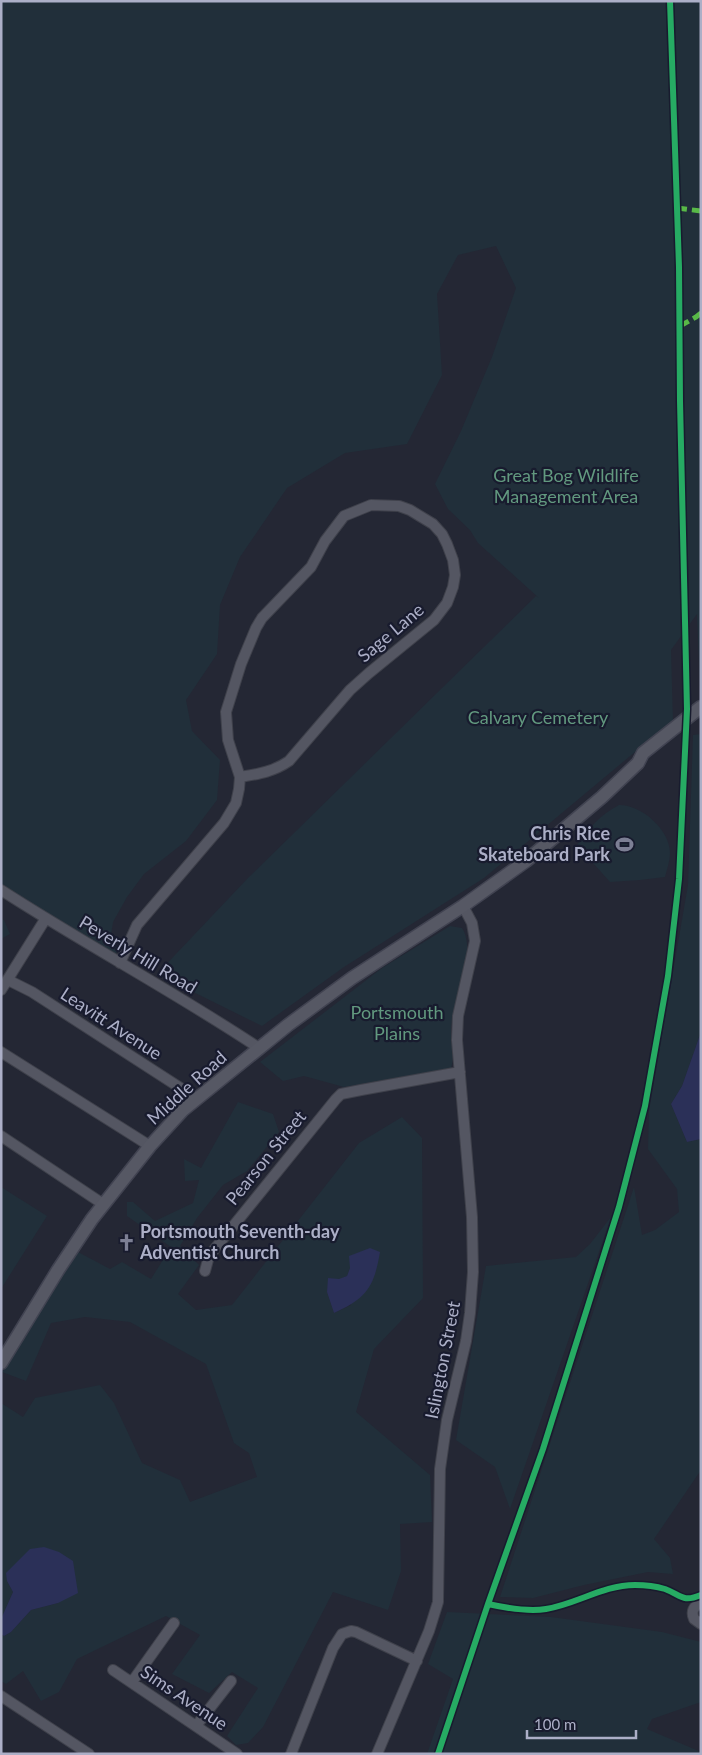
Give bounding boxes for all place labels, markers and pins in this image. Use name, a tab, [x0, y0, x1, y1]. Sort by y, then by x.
place label: Chris Rice Skateboard Park	[478, 822, 610, 865]
sports icon: Chris Rice Skateboard Park	[614, 834, 634, 854]
place label: Portsmouth Seventh-day Adventist Church	[139, 1220, 340, 1263]
church icon: Portsmouth Seventh-day Adventist Church	[116, 1232, 136, 1252]

